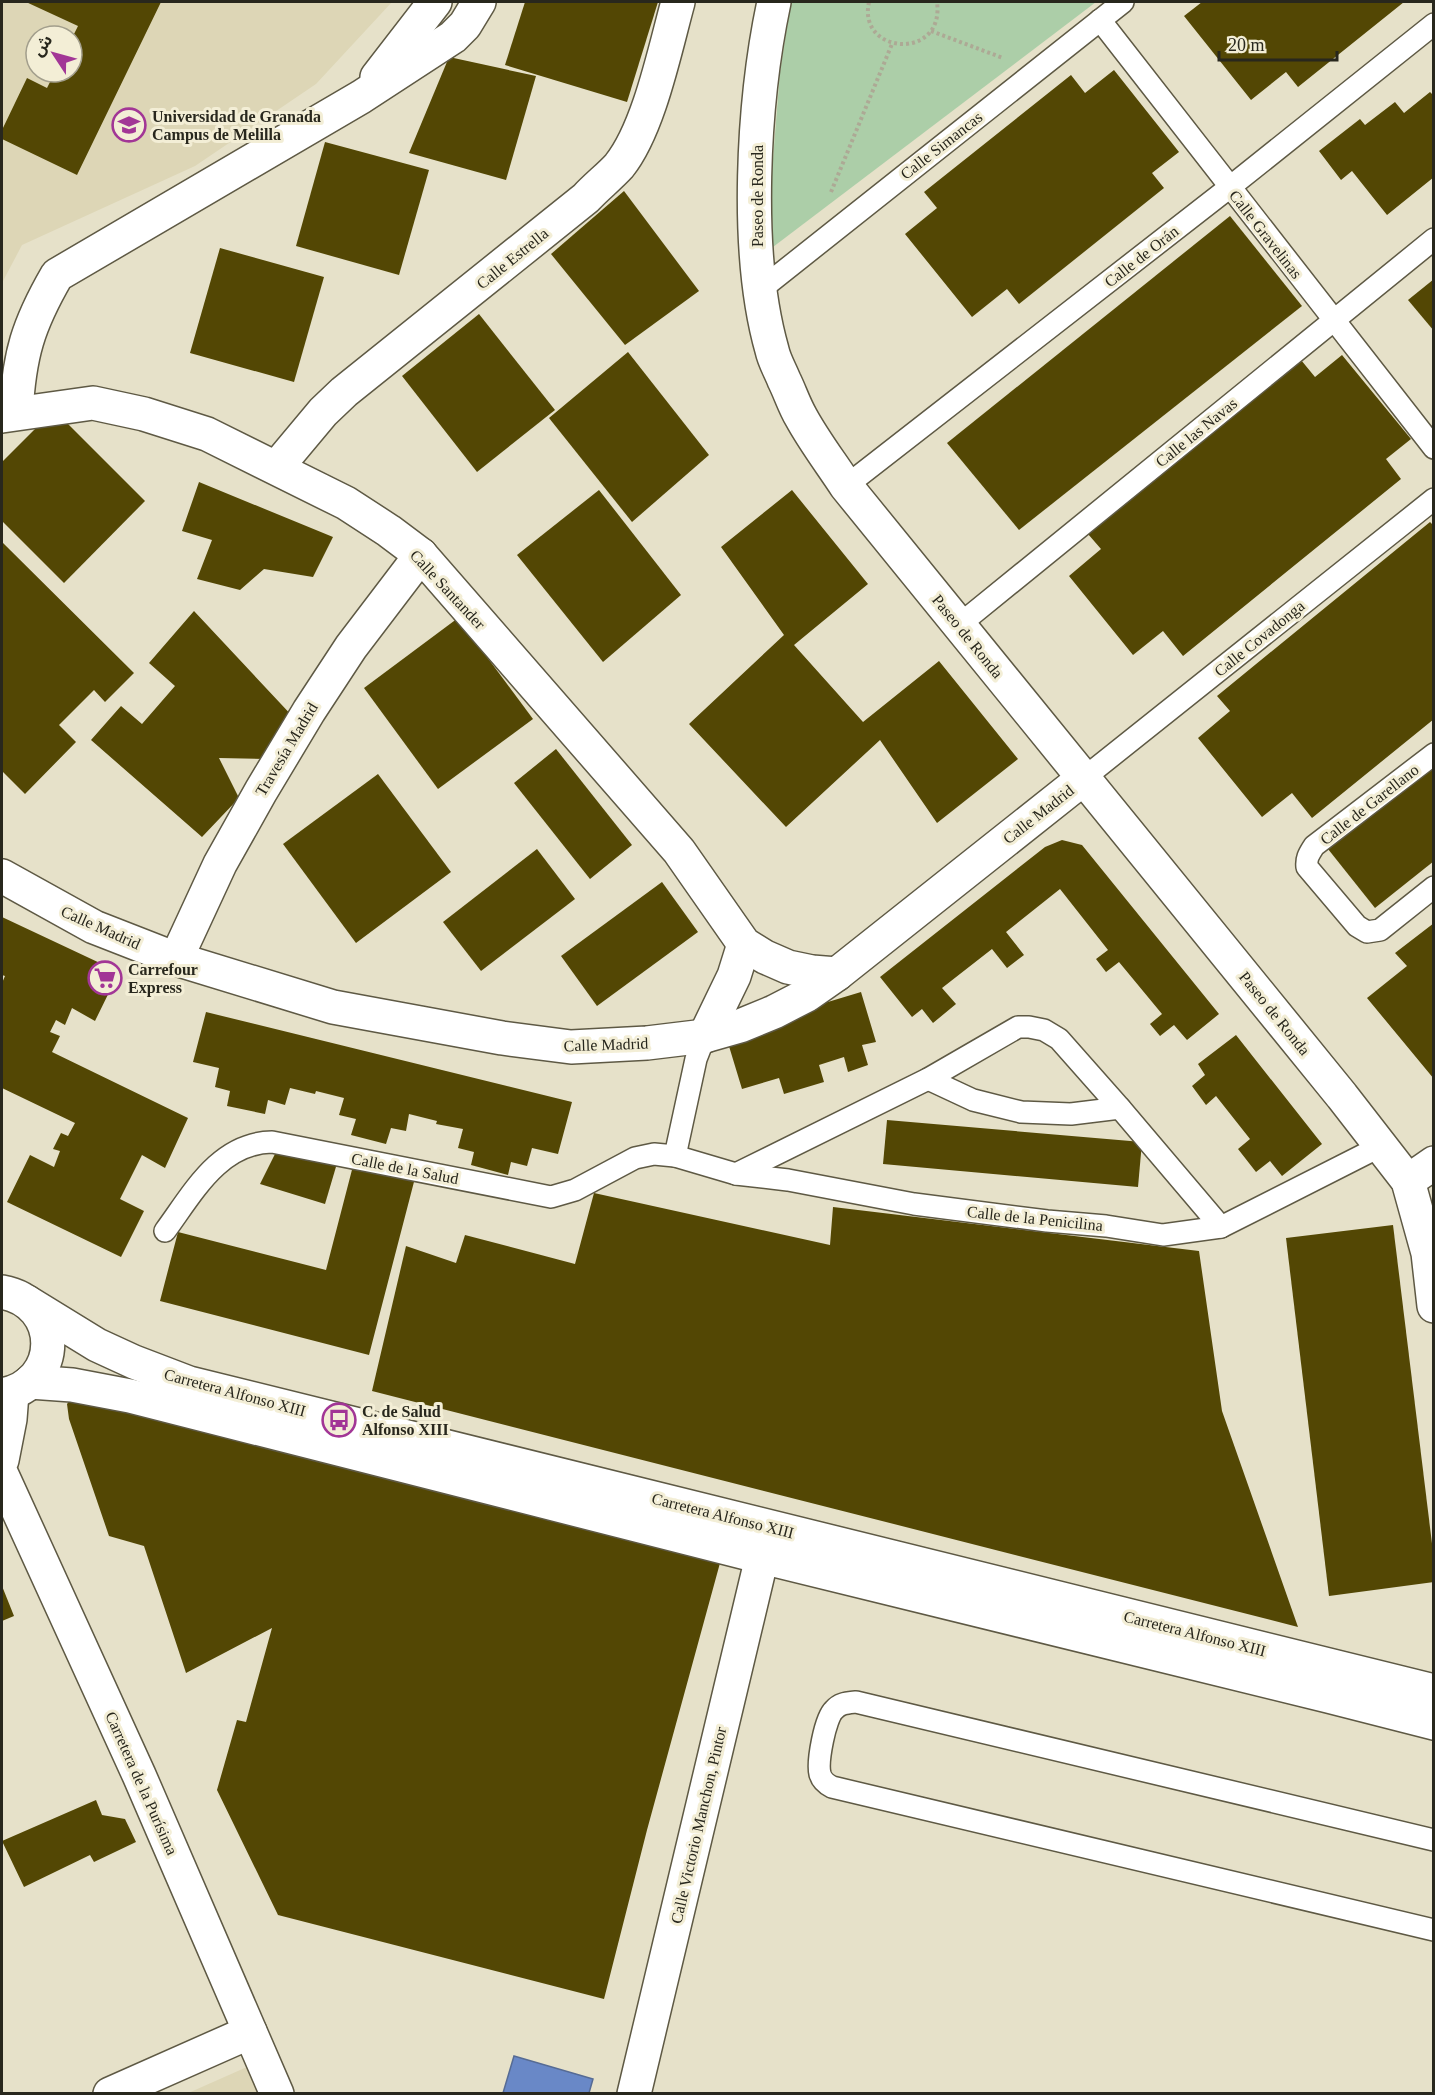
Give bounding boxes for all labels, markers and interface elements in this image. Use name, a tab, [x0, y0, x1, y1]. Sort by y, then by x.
north arrow	[24, 24, 84, 84]
scale bar	[1219, 24, 1338, 62]
text: ش	[29, 32, 56, 60]
text: 20 m	[1228, 35, 1265, 55]
school or university icon: Universidad de Granada Campus de Melilla	[111, 107, 147, 143]
place label: Universidad de Granada Campus de Melilla	[152, 108, 321, 144]
street label: Calle Simancas	[897, 108, 986, 183]
street label: Paseo de Ronda	[749, 145, 766, 247]
street label: Calle Gravelinas	[1226, 187, 1305, 282]
street label: Calle de Orán	[1101, 222, 1182, 290]
street label: Calle Estrella	[473, 225, 551, 292]
street label: Calle las Navas	[1152, 394, 1240, 470]
street label: Calle Santander	[407, 546, 489, 633]
street label: Paseo de Ronda	[929, 591, 1006, 681]
street label: Calle Covadonga	[1211, 597, 1308, 681]
street label: Travesía Madrid	[252, 700, 321, 799]
street label: Calle de Garellano	[1317, 761, 1422, 848]
street label: Calle Madrid	[1000, 782, 1077, 847]
street label: Calle Madrid	[59, 902, 143, 952]
supermarket icon: Carrefour Express	[87, 960, 123, 996]
place label: Carrefour Express	[128, 961, 198, 997]
street label: Paseo de Ronda	[1236, 968, 1313, 1058]
street label: Calle Madrid	[563, 1035, 649, 1054]
street label: Calle de la Salud	[350, 1150, 460, 1187]
street label: Calle de la Penicilina	[966, 1203, 1104, 1234]
street label: Carretera Alfonso XIII	[162, 1365, 307, 1420]
bus stop icon: C. de Salud Alfonso XIII	[321, 1402, 357, 1438]
place label: C. de Salud Alfonso XIII	[362, 1403, 449, 1438]
street label: Carretera Alfonso XIII	[650, 1490, 796, 1541]
street label: Carretera Alfonso XIII	[1122, 1608, 1268, 1659]
street label: Carretera de la Purísima	[102, 1709, 181, 1857]
street label: Calle Victorio Manchon, Pintor	[668, 1724, 730, 1925]

